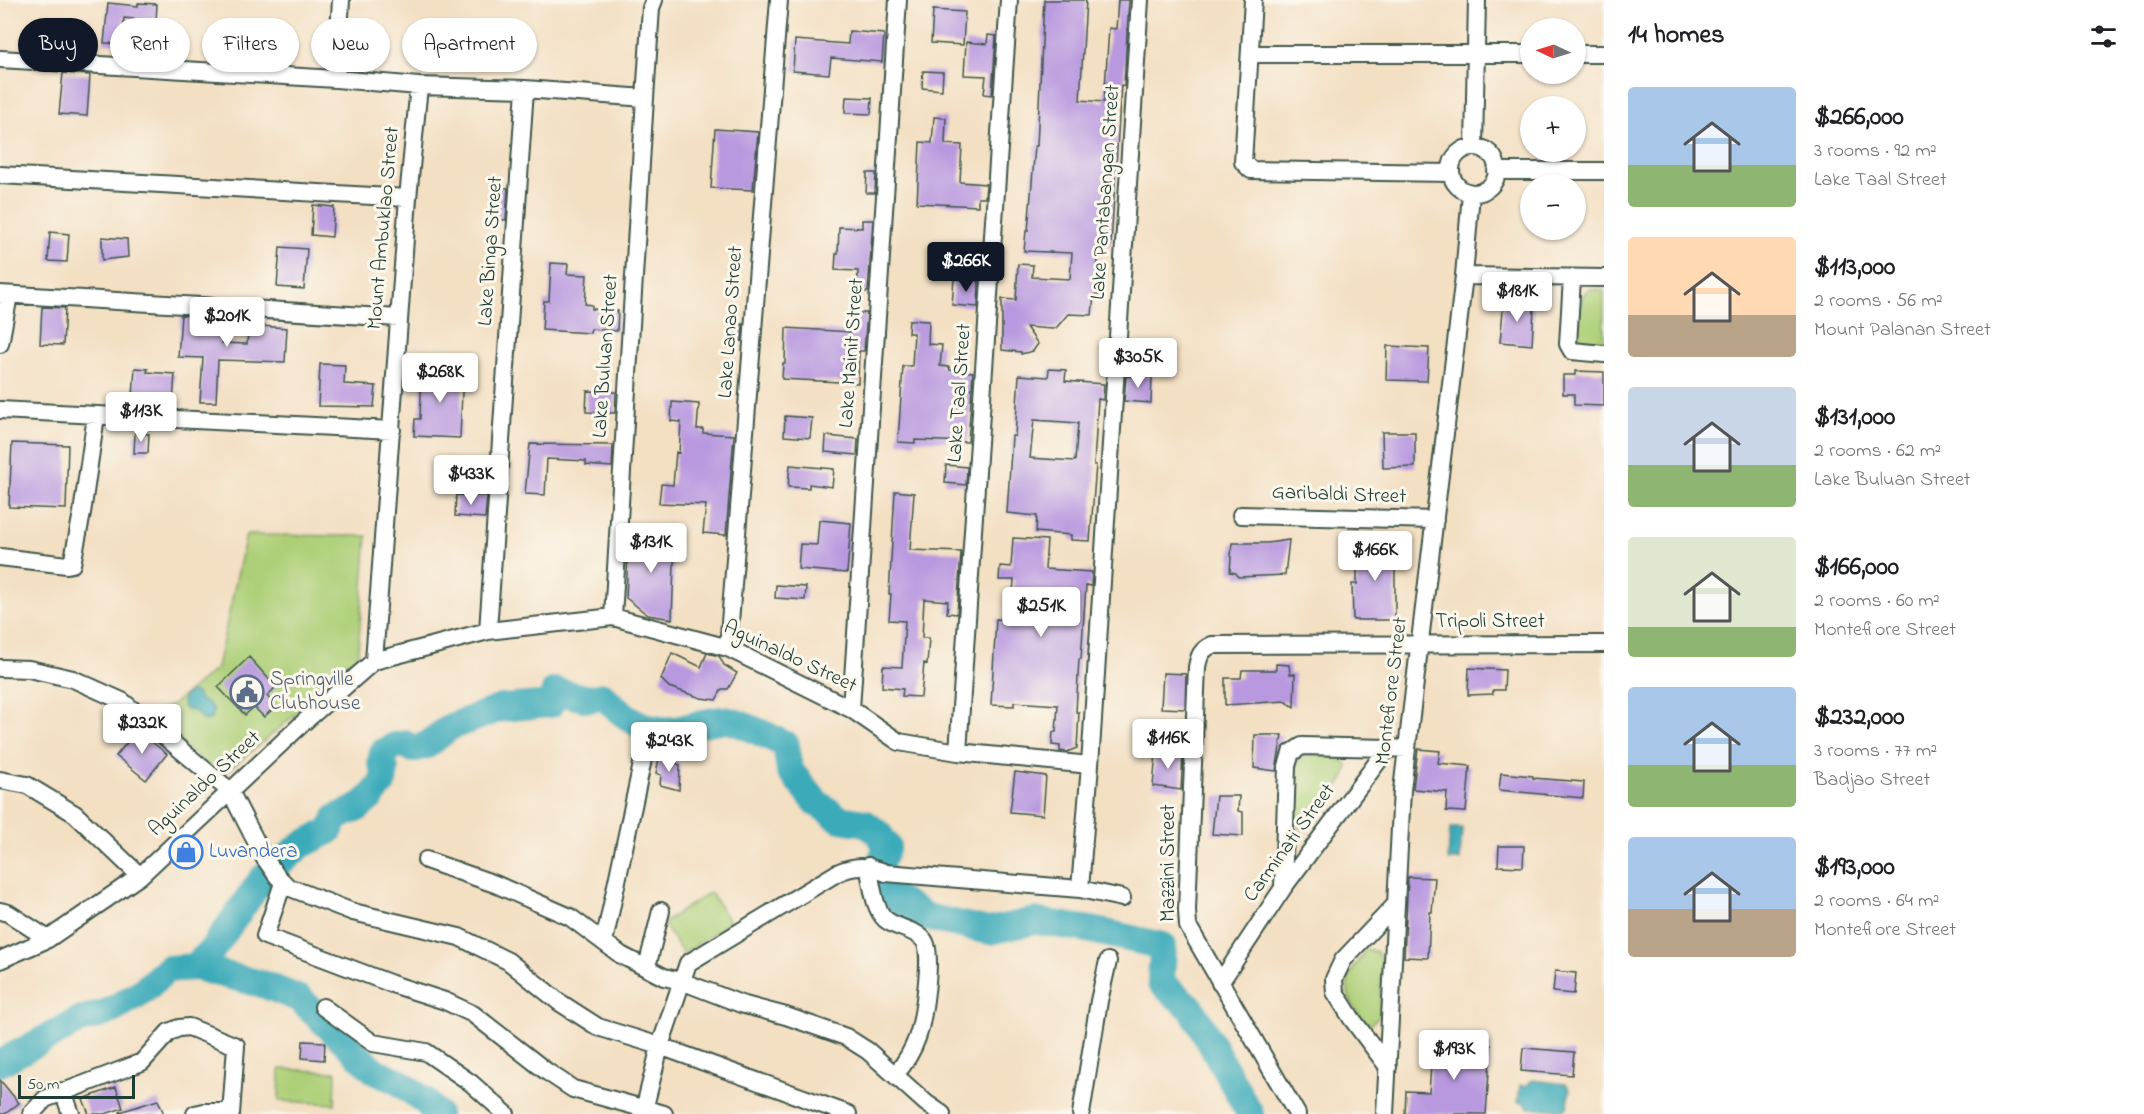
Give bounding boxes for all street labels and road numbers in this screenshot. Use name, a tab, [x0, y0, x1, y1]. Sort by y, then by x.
street label: Lake Pantabangan Street	[1084, 83, 1130, 301]
street label: Mount Ambuklao Street	[360, 125, 408, 331]
street label: Lake Binga Street	[471, 175, 513, 327]
street label: Lake Lanao Street	[711, 245, 751, 399]
street label: Lake Buluan Street	[585, 273, 627, 439]
street label: Lake Mainit Street	[832, 277, 872, 429]
street label: Lake Taal Street	[940, 322, 980, 464]
street label: Garibaldi Street	[1271, 478, 1407, 512]
street label: Tripoli Street	[1435, 607, 1545, 637]
street label: Aguinaldo Street	[717, 613, 862, 703]
street label: Montefiore Street	[1368, 615, 1416, 767]
street label: Aguinaldo Street	[142, 724, 269, 846]
street label: Carminati Street	[1237, 777, 1343, 909]
street label: Mazzini Street	[1154, 804, 1184, 922]

